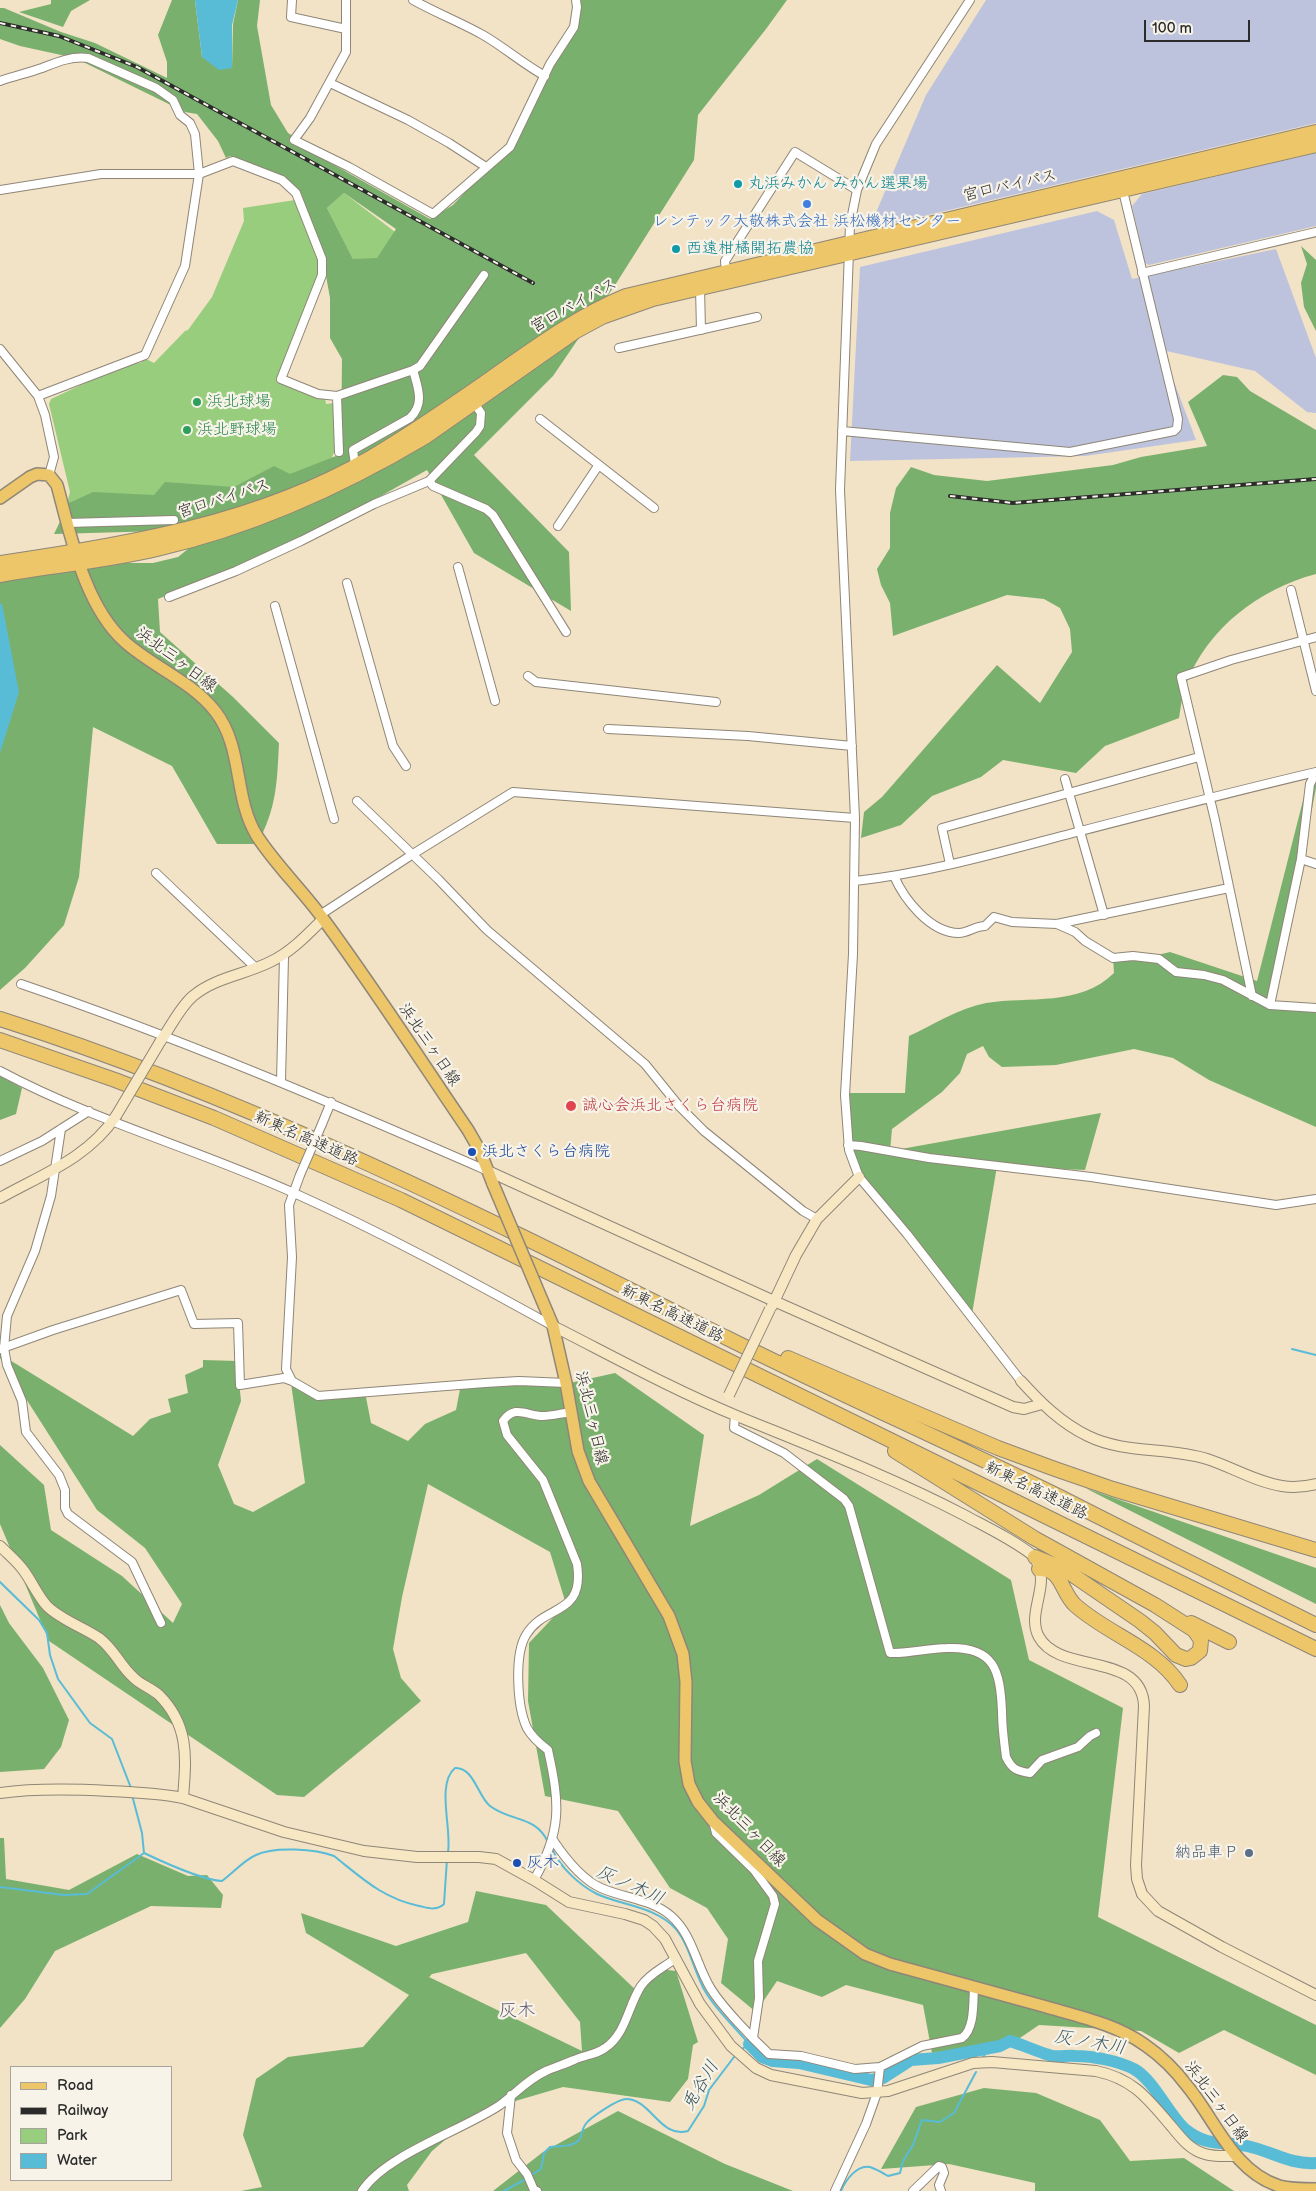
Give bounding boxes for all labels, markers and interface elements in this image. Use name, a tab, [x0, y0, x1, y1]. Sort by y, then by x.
scale bar	[1146, 10, 1252, 42]
text: 100 m	[1152, 19, 1192, 38]
street label: 宮口バイパス	[961, 166, 1059, 206]
place label: 丸浜みかん みかん選果場	[748, 174, 928, 194]
marker: 丸浜みかん みかん選果場	[732, 178, 744, 190]
marker: レンテック大敬株式会社 浜松機材センター	[801, 198, 813, 210]
place label: レンテック大敬株式会社 浜松機材センター	[653, 212, 961, 232]
place label: 西遠柑橘開拓農協	[686, 239, 814, 259]
marker: 西遠柑橘開拓農協	[670, 243, 682, 255]
street label: 宮口バイパス	[527, 274, 621, 338]
place label: 浜北球場	[207, 392, 271, 412]
marker: 浜北球場	[191, 396, 203, 408]
place label: 浜北野球場	[197, 420, 277, 440]
marker: 浜北野球場	[181, 424, 193, 436]
street label: 宮口バイパス	[175, 475, 273, 523]
street label: 浜北三ヶ日線	[132, 623, 220, 697]
street label: 浜北三ヶ日線	[394, 1000, 464, 1090]
place label: 誠心会浜北さくら台病院	[582, 1096, 758, 1116]
marker: 誠心会浜北さくら台病院	[564, 1099, 578, 1113]
street label: 新東名高速道路	[251, 1107, 361, 1171]
place label: 浜北さくら台病院	[482, 1142, 610, 1162]
marker: 浜北さくら台病院	[466, 1146, 478, 1158]
street label: 新東名高速道路	[617, 1281, 727, 1347]
street label: 浜北三ヶ日線	[571, 1369, 611, 1467]
street label: 新東名高速道路	[981, 1458, 1091, 1524]
street label: 浜北三ヶ日線	[709, 1789, 789, 1871]
place label: 納品車Ｐ	[1175, 1843, 1239, 1863]
marker: 納品車Ｐ	[1243, 1847, 1255, 1859]
place label: 灰木	[527, 1853, 559, 1873]
marker: 灰木	[511, 1857, 523, 1869]
water label: 灰ノ木川	[593, 1861, 667, 1911]
district label: 灰木	[499, 2000, 535, 2022]
water label: 灰ノ木川	[1053, 2026, 1127, 2060]
water label: 兎谷川	[678, 2057, 724, 2115]
street label: 浜北三ヶ日線	[1180, 2058, 1252, 2146]
legend	[10, 2066, 172, 2181]
text: Road	[57, 2076, 93, 2095]
text: Railway	[57, 2101, 108, 2120]
text: Park	[57, 2126, 87, 2145]
text: Water	[57, 2151, 97, 2170]

